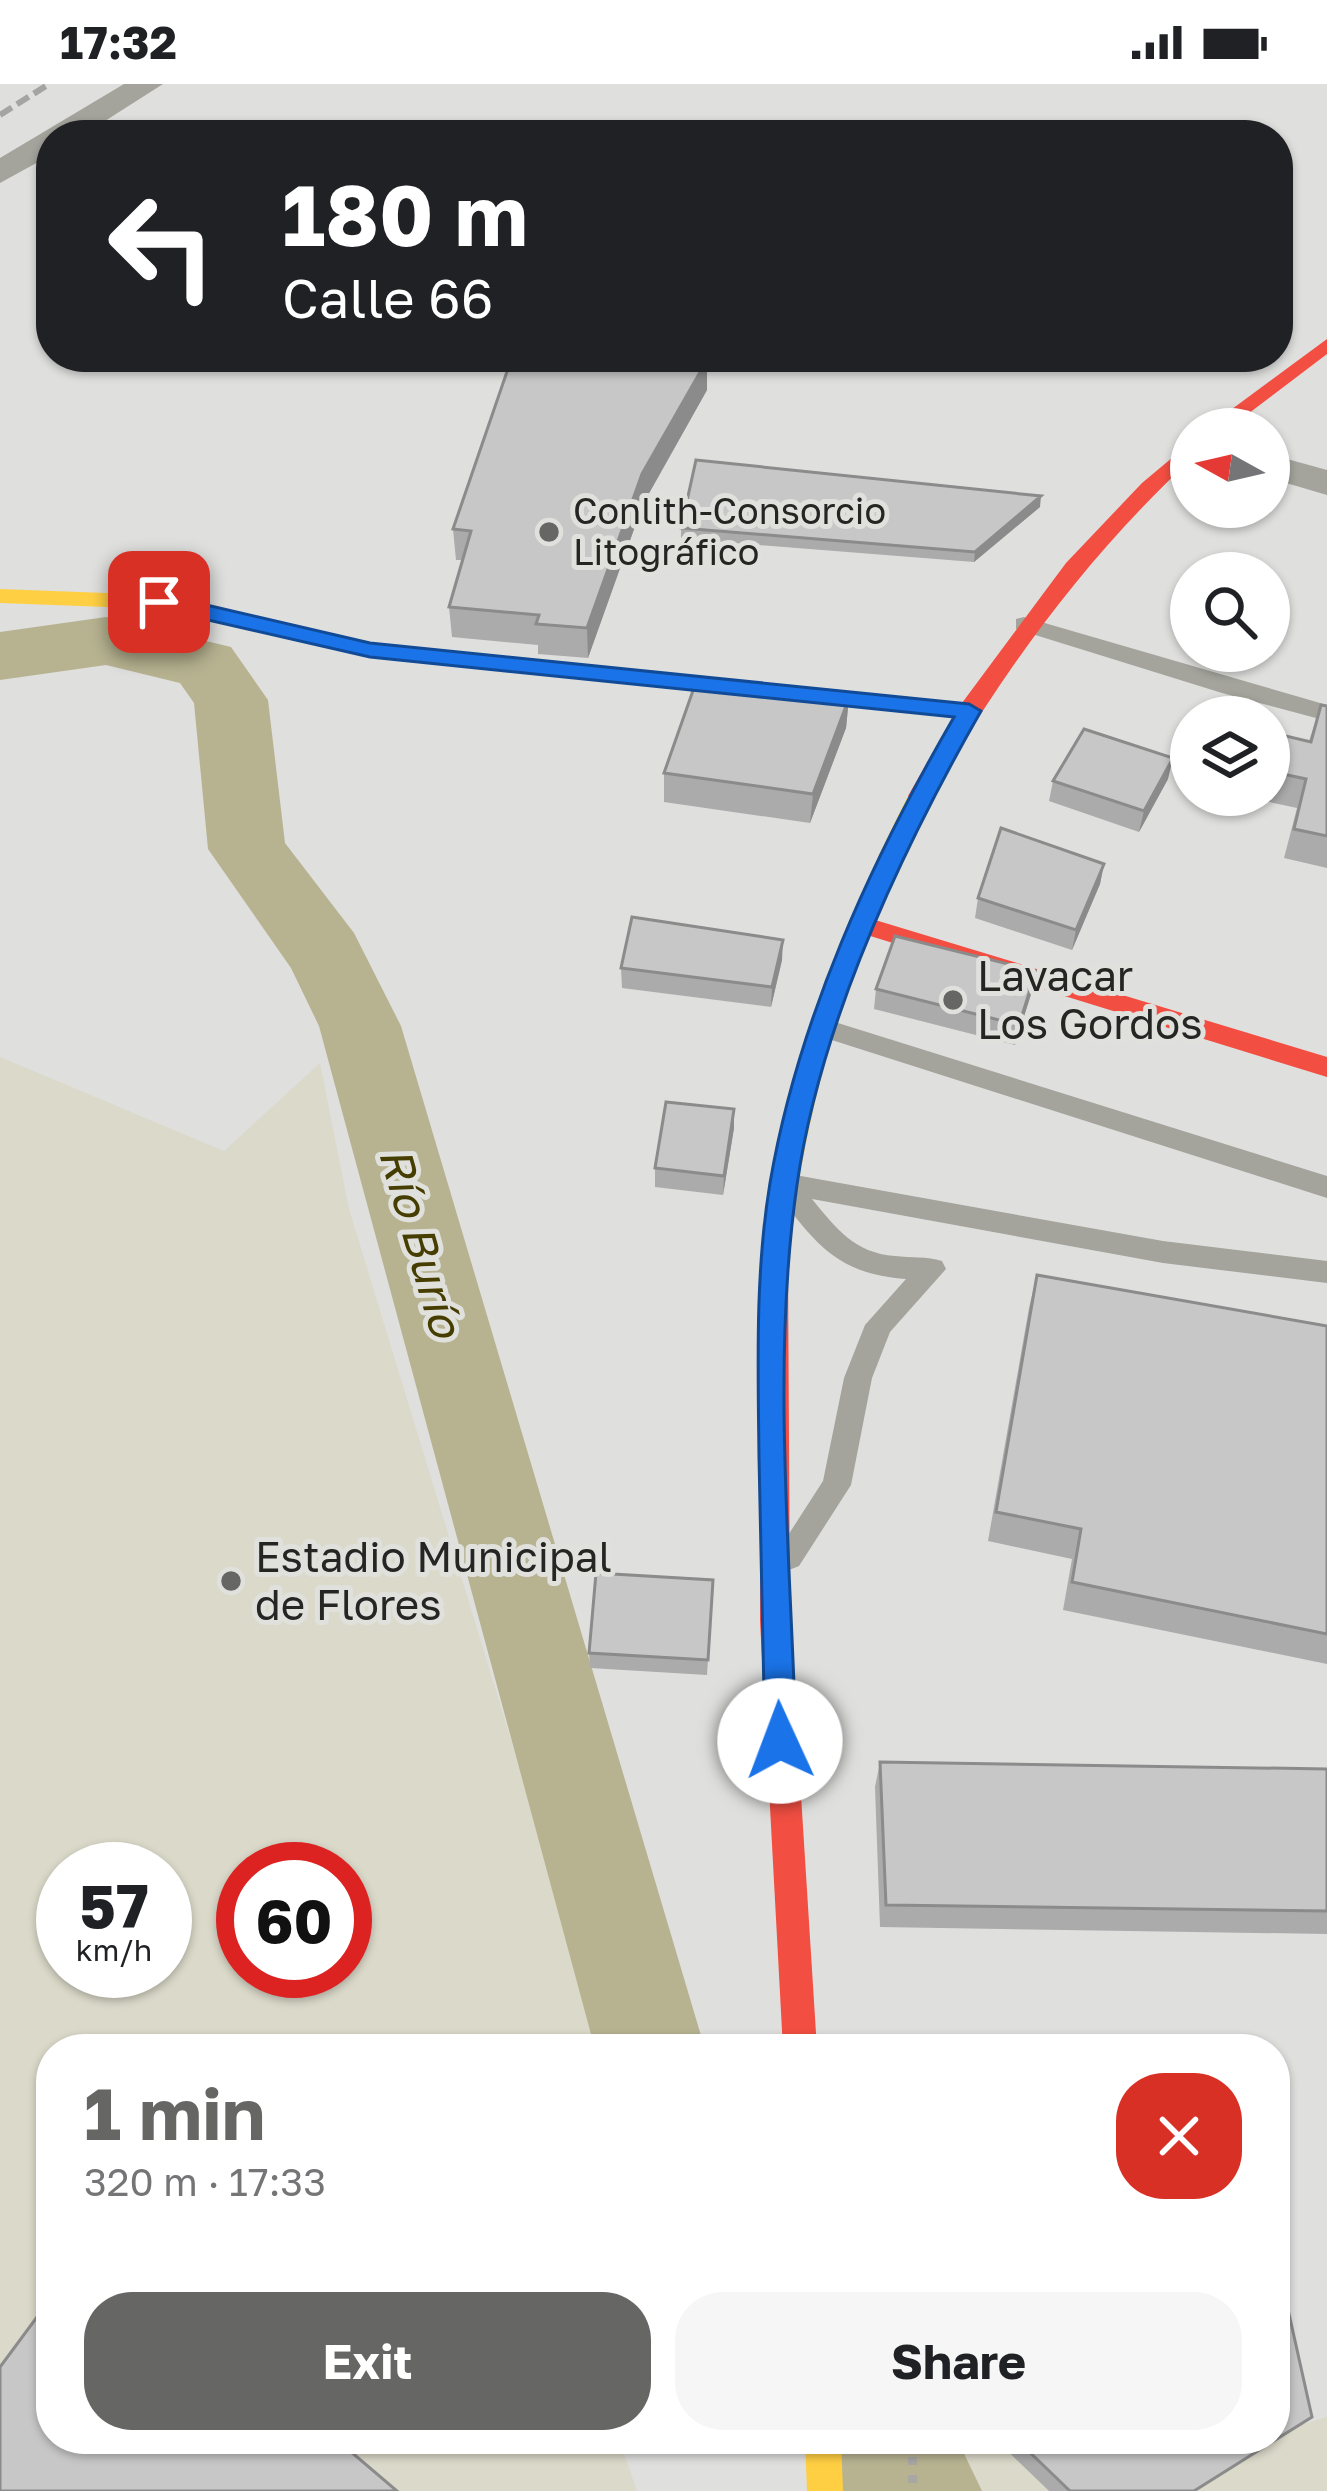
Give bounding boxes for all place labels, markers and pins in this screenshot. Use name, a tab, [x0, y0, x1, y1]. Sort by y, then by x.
place label: Conlith-Consorcio Litográfico	[573, 489, 886, 573]
marker: Conlith-Consorcio Litográfico	[536, 519, 562, 545]
pin	[108, 551, 210, 653]
place label: Lavacar Los Gordos	[977, 950, 1203, 1048]
marker: Lavacar Los Gordos	[940, 987, 966, 1013]
place label: Estadio Municipal de Flores	[255, 1531, 612, 1629]
marker: Estadio Municipal de Flores	[218, 1568, 244, 1594]

